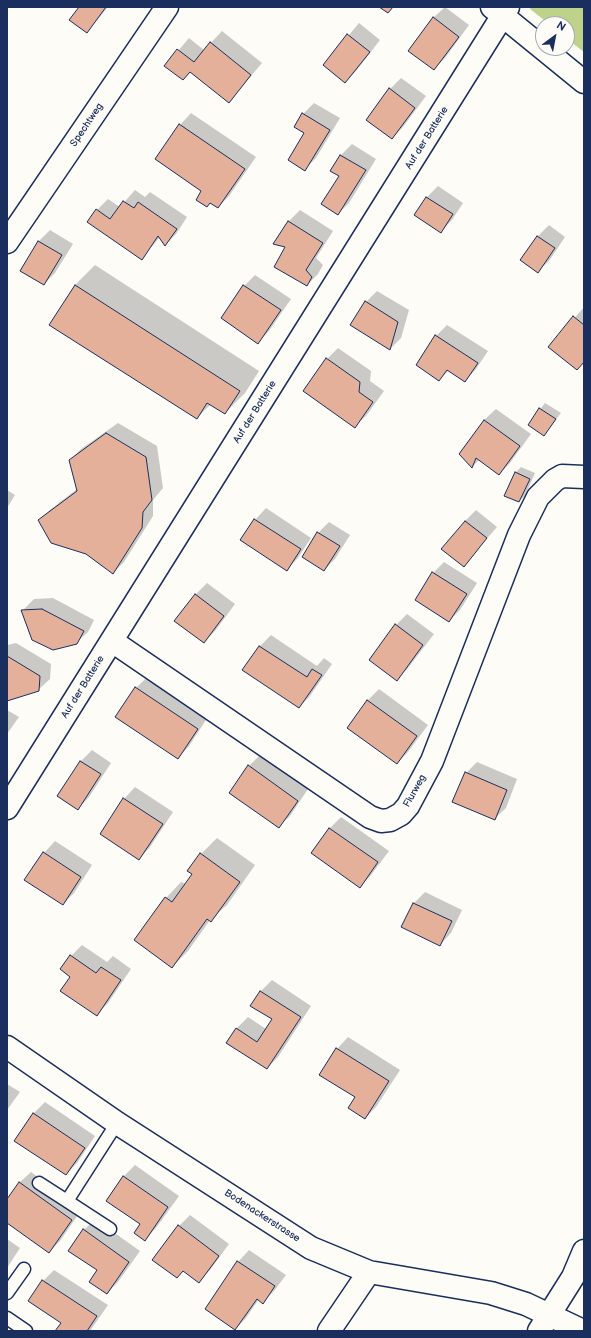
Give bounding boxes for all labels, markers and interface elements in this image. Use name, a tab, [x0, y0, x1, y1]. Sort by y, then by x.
north arrow	[535, 16, 575, 56]
text: N	[554, 19, 568, 34]
street label: Spechtweg	[68, 101, 106, 149]
street label: Auf der Batterie	[403, 105, 451, 171]
street label: Auf der Batterie	[231, 379, 279, 445]
street label: Auf der Batterie	[59, 654, 107, 720]
street label: Flurweg	[401, 772, 429, 810]
street label: Bodenackerstrasse	[222, 1187, 302, 1245]

